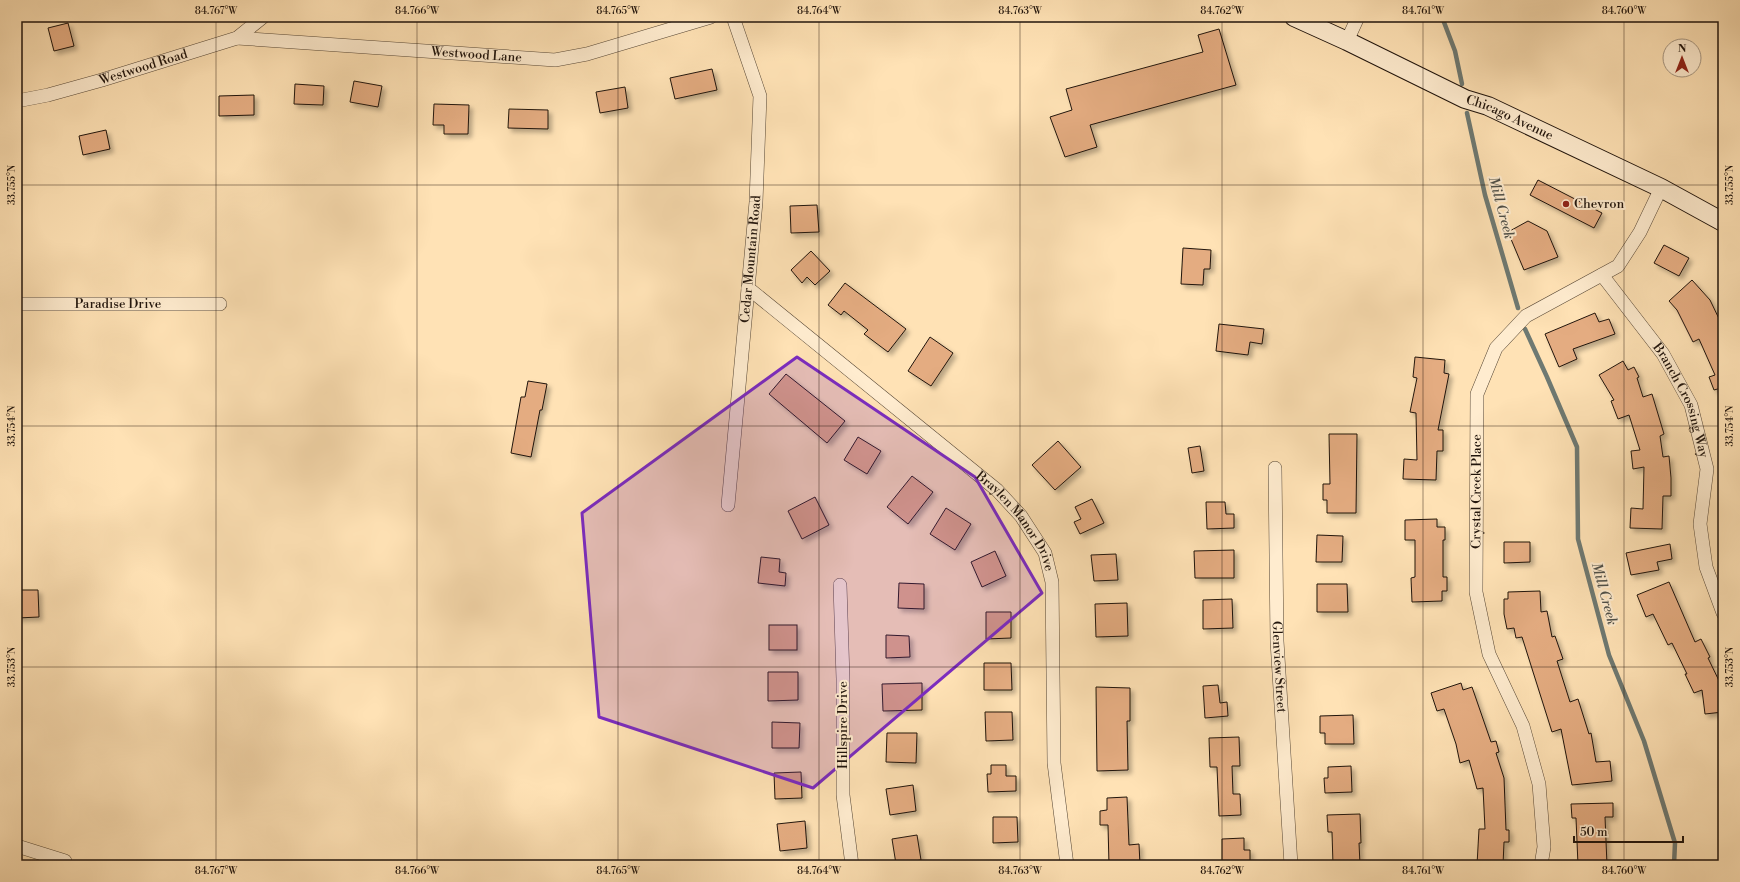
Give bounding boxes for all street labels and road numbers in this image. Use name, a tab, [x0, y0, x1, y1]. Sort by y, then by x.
street label: Westwood Lane	[429, 43, 523, 66]
street label: Westwood Road	[96, 46, 190, 89]
street label: Chicago Avenue	[1464, 92, 1556, 144]
street label: Cedar Mountain Road	[737, 194, 764, 324]
street label: Paradise Drive	[75, 296, 162, 312]
street label: Branch Crossing Way	[1649, 339, 1712, 460]
street label: Crystal Creek Place	[1468, 434, 1485, 549]
street label: Braylen Manor Drive	[972, 467, 1057, 573]
street label: Glenview Street	[1269, 621, 1289, 714]
street label: Hillspire Drive	[835, 681, 851, 769]

